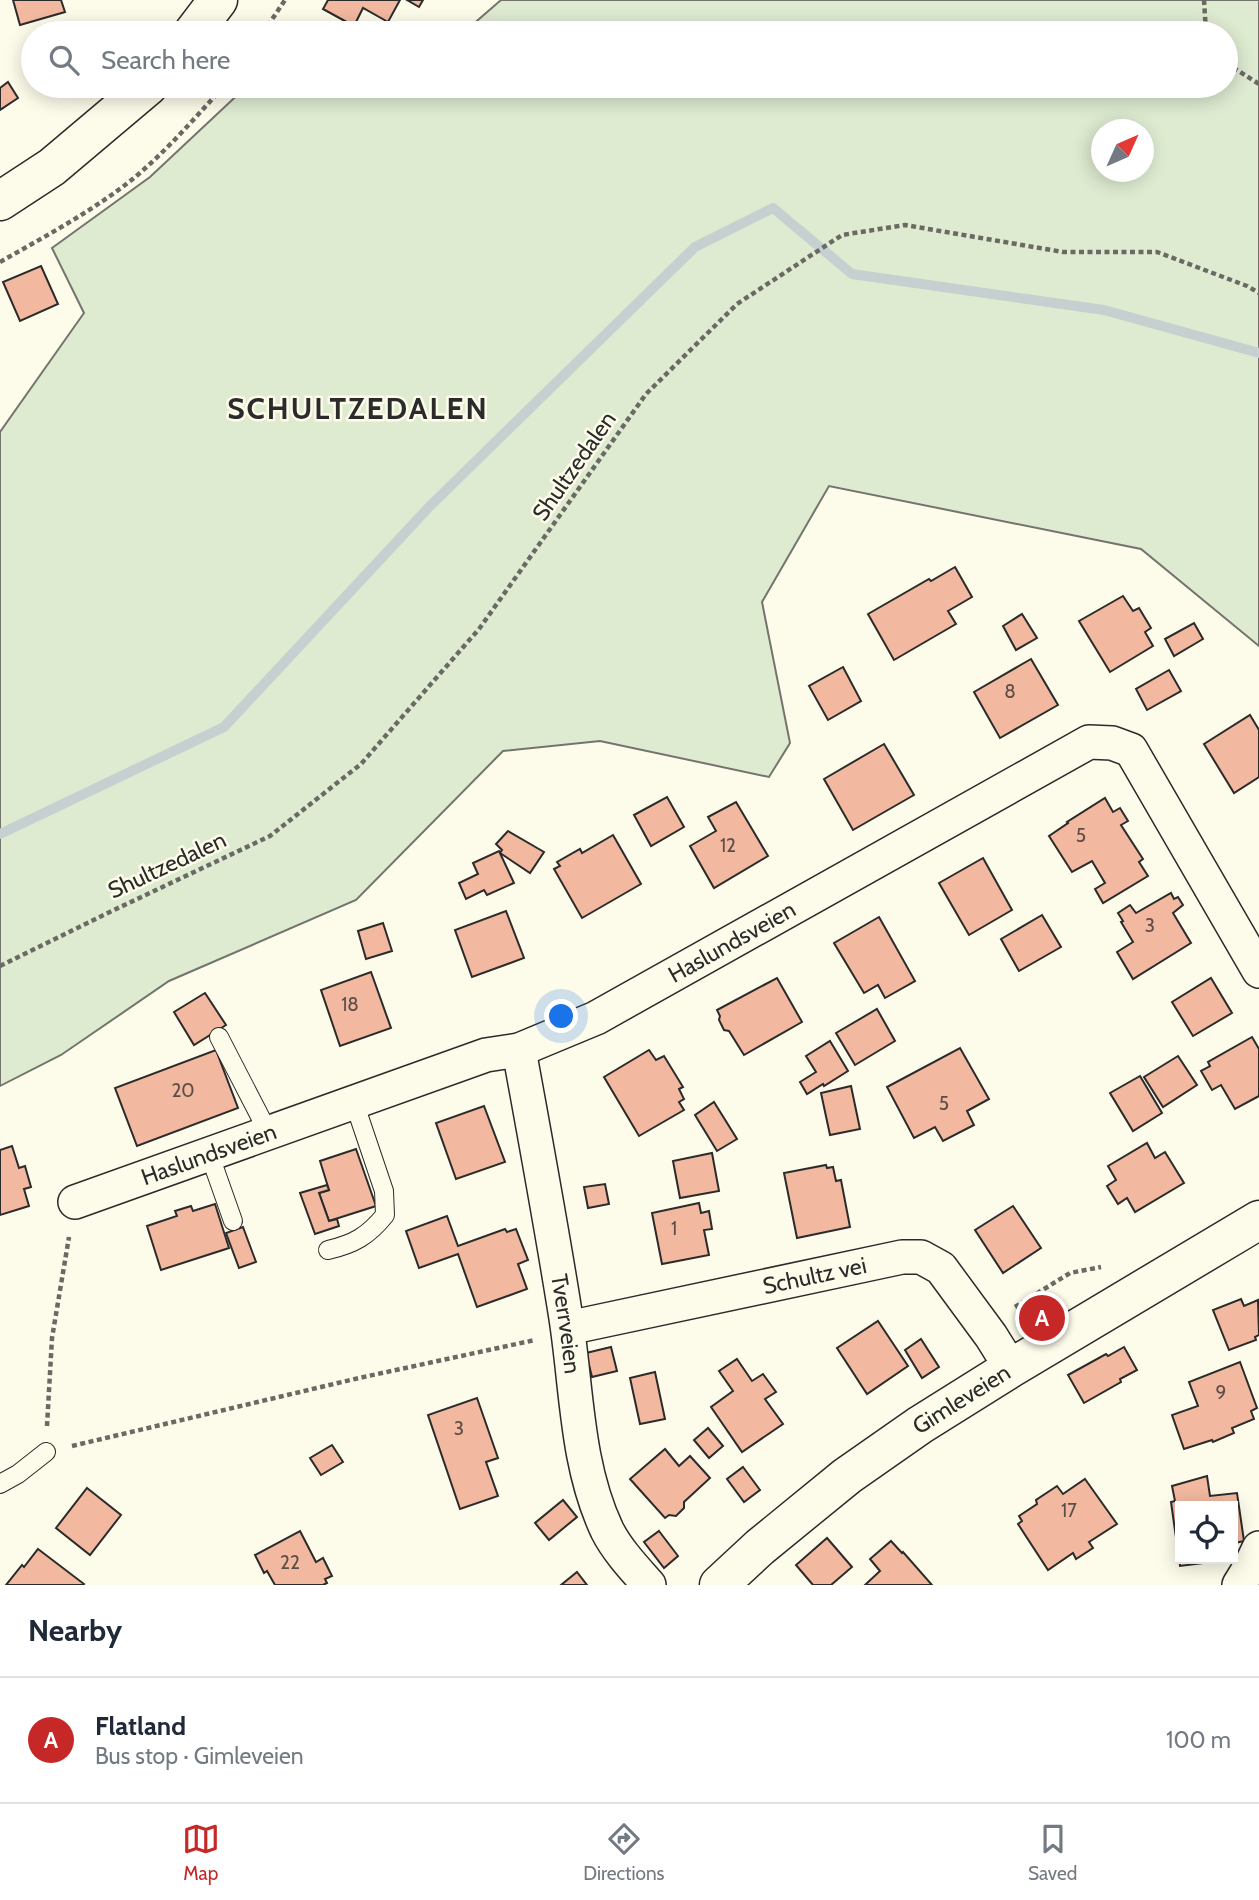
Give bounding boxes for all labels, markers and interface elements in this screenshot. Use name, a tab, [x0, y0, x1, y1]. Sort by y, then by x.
search box	[21, 21, 1238, 98]
icon: search	[45, 41, 83, 79]
text: Search here	[101, 44, 230, 76]
north arrow	[1091, 119, 1154, 182]
district label: SCHULTZEDALEN	[227, 390, 489, 427]
street label: Shultzedalen	[526, 406, 622, 526]
house number: 8	[1004, 680, 1016, 703]
house number: 5	[1076, 824, 1086, 847]
street label: Shultzedalen	[104, 825, 230, 905]
house number: 12	[720, 834, 736, 857]
street label: Haslundsveien	[663, 895, 801, 989]
house number: 3	[1145, 914, 1155, 937]
house number: 18	[341, 993, 359, 1016]
your location	[544, 999, 578, 1033]
house number: 20	[171, 1079, 195, 1102]
house number: 5	[939, 1092, 949, 1115]
street label: Haslundsveien	[137, 1117, 280, 1191]
house number: 1	[671, 1217, 677, 1240]
street label: Schultz vei	[760, 1251, 869, 1300]
street label: Tverrveien	[545, 1272, 587, 1375]
pin: A	[1019, 1292, 1065, 1344]
street label: Gimleveien	[907, 1358, 1015, 1440]
house number: 9	[1216, 1381, 1226, 1404]
house number: 3	[454, 1417, 464, 1440]
house number: 17	[1061, 1499, 1077, 1522]
map controls	[1175, 1501, 1238, 1564]
button: locate	[1175, 1501, 1238, 1564]
house number: 22	[280, 1551, 300, 1574]
text: Nearby	[28, 1612, 122, 1649]
text: Flatland	[95, 1710, 186, 1742]
text: A	[44, 1726, 58, 1754]
text: 100 m	[1166, 1726, 1231, 1754]
text: Bus stop · Gimleveien	[95, 1742, 304, 1770]
tab: Map	[182, 1820, 220, 1885]
tab: Directions	[583, 1820, 664, 1885]
tab: Saved	[1028, 1820, 1077, 1885]

